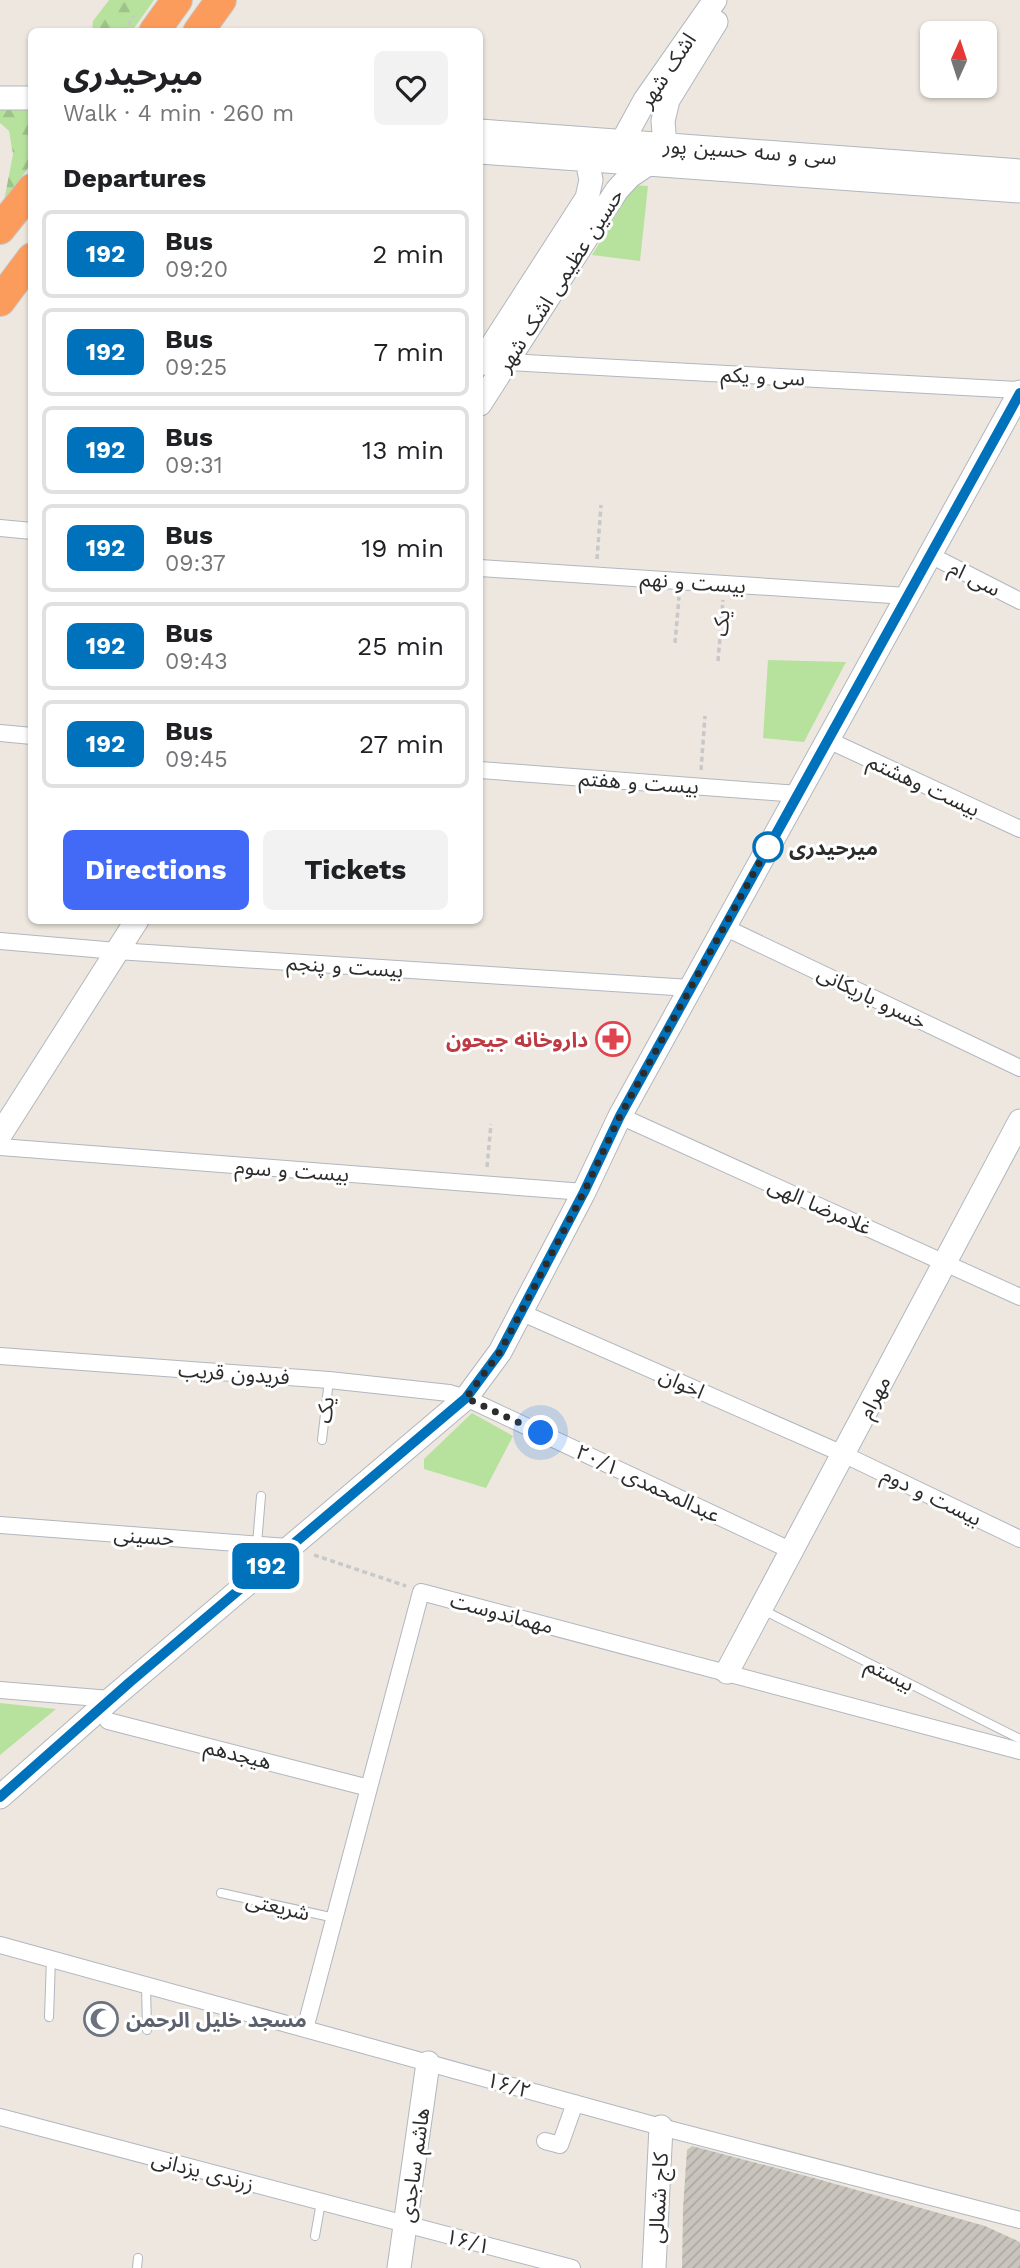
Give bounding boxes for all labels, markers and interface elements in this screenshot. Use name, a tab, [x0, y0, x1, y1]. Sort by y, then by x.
north arrow	[920, 21, 998, 98]
map controls	[920, 21, 997, 98]
street label: اشک شهر	[632, 28, 701, 113]
button: heart	[374, 51, 448, 125]
text: میرحیدری	[63, 54, 203, 93]
text: Walk · 4 min · 260 m	[63, 100, 294, 127]
street label: سی و سه حسین پور	[661, 132, 838, 171]
text: Departures	[63, 163, 206, 193]
street label: حسین عظیمی اشک شهر	[491, 184, 629, 377]
text: Bus	[165, 226, 213, 256]
text: 2 min	[372, 239, 444, 269]
text: 192	[86, 240, 125, 268]
text: 09:20	[165, 256, 228, 283]
text: Bus	[165, 324, 213, 354]
text: 7 min	[374, 337, 444, 367]
text: 192	[86, 338, 125, 366]
text: 09:25	[165, 354, 227, 381]
street label: سی و یکم	[720, 361, 806, 394]
text: Bus	[165, 422, 213, 452]
text: 13 min	[362, 435, 444, 465]
text: 192	[86, 436, 125, 464]
text: 09:31	[165, 452, 223, 479]
text: Bus	[165, 520, 213, 550]
text: 19 min	[361, 533, 444, 563]
text: 192	[86, 534, 125, 562]
text: 09:37	[165, 550, 226, 577]
street label: سی ام	[943, 555, 1005, 605]
street label: بیست و نهم	[639, 566, 747, 601]
street label: یک	[707, 609, 735, 637]
text: Bus	[165, 618, 213, 648]
text: 25 min	[357, 631, 444, 661]
text: 192	[86, 632, 125, 660]
text: 09:43	[165, 648, 228, 675]
text: Bus	[165, 716, 213, 746]
text: 27 min	[359, 729, 444, 759]
text: 192	[86, 730, 125, 758]
text: 09:45	[165, 746, 228, 773]
street label: بیست وهشتم	[863, 748, 984, 824]
street label: بیست و هفتم	[578, 765, 700, 802]
button: Directions	[63, 830, 249, 910]
button: Tickets	[263, 830, 448, 910]
marker: میرحیدری	[753, 832, 783, 862]
place label: میرحیدری	[789, 835, 878, 860]
street label: بیست و پنجم	[286, 949, 404, 986]
street label: خسرو باریکانی	[813, 960, 931, 1034]
pharmacy icon: داروخانه جیحون	[594, 1020, 632, 1058]
place label: داروخانه جیحون	[446, 1027, 588, 1052]
street label: بیست و سوم	[234, 1154, 350, 1190]
street label: غلامرضا الهی	[764, 1172, 876, 1240]
street label: فریدون قریب	[177, 1357, 291, 1389]
street label: اخوان	[656, 1362, 708, 1404]
street label: مهرام	[852, 1371, 899, 1424]
street label: یک	[311, 1395, 339, 1425]
your location	[523, 1415, 558, 1450]
street label: عبدالمحمدی ۲۰/۱	[572, 1439, 724, 1527]
street label: بیست و دوم	[876, 1461, 986, 1534]
street label: حسینی	[113, 1521, 175, 1551]
line badge: 192	[226, 1543, 306, 1589]
text: 192	[246, 1552, 286, 1580]
street label: مهماندوست	[448, 1587, 556, 1639]
street label: بیستم	[860, 1652, 918, 1699]
street label: هیجدهم	[201, 1734, 274, 1777]
street label: شریعتی	[244, 1887, 312, 1925]
mosque icon: مسجد خلیل الرحمن	[82, 2000, 120, 2038]
place label: مسجد خلیل الرحمن	[126, 2007, 307, 2032]
street label: ۱۶/۲	[484, 2067, 534, 2103]
street label: هاشم ساجدی	[394, 2106, 437, 2224]
street label: زرندی یزدانی	[149, 2145, 257, 2197]
street label: کاج شمالی	[643, 2152, 676, 2244]
street label: ۱۶/۱	[443, 2223, 493, 2259]

